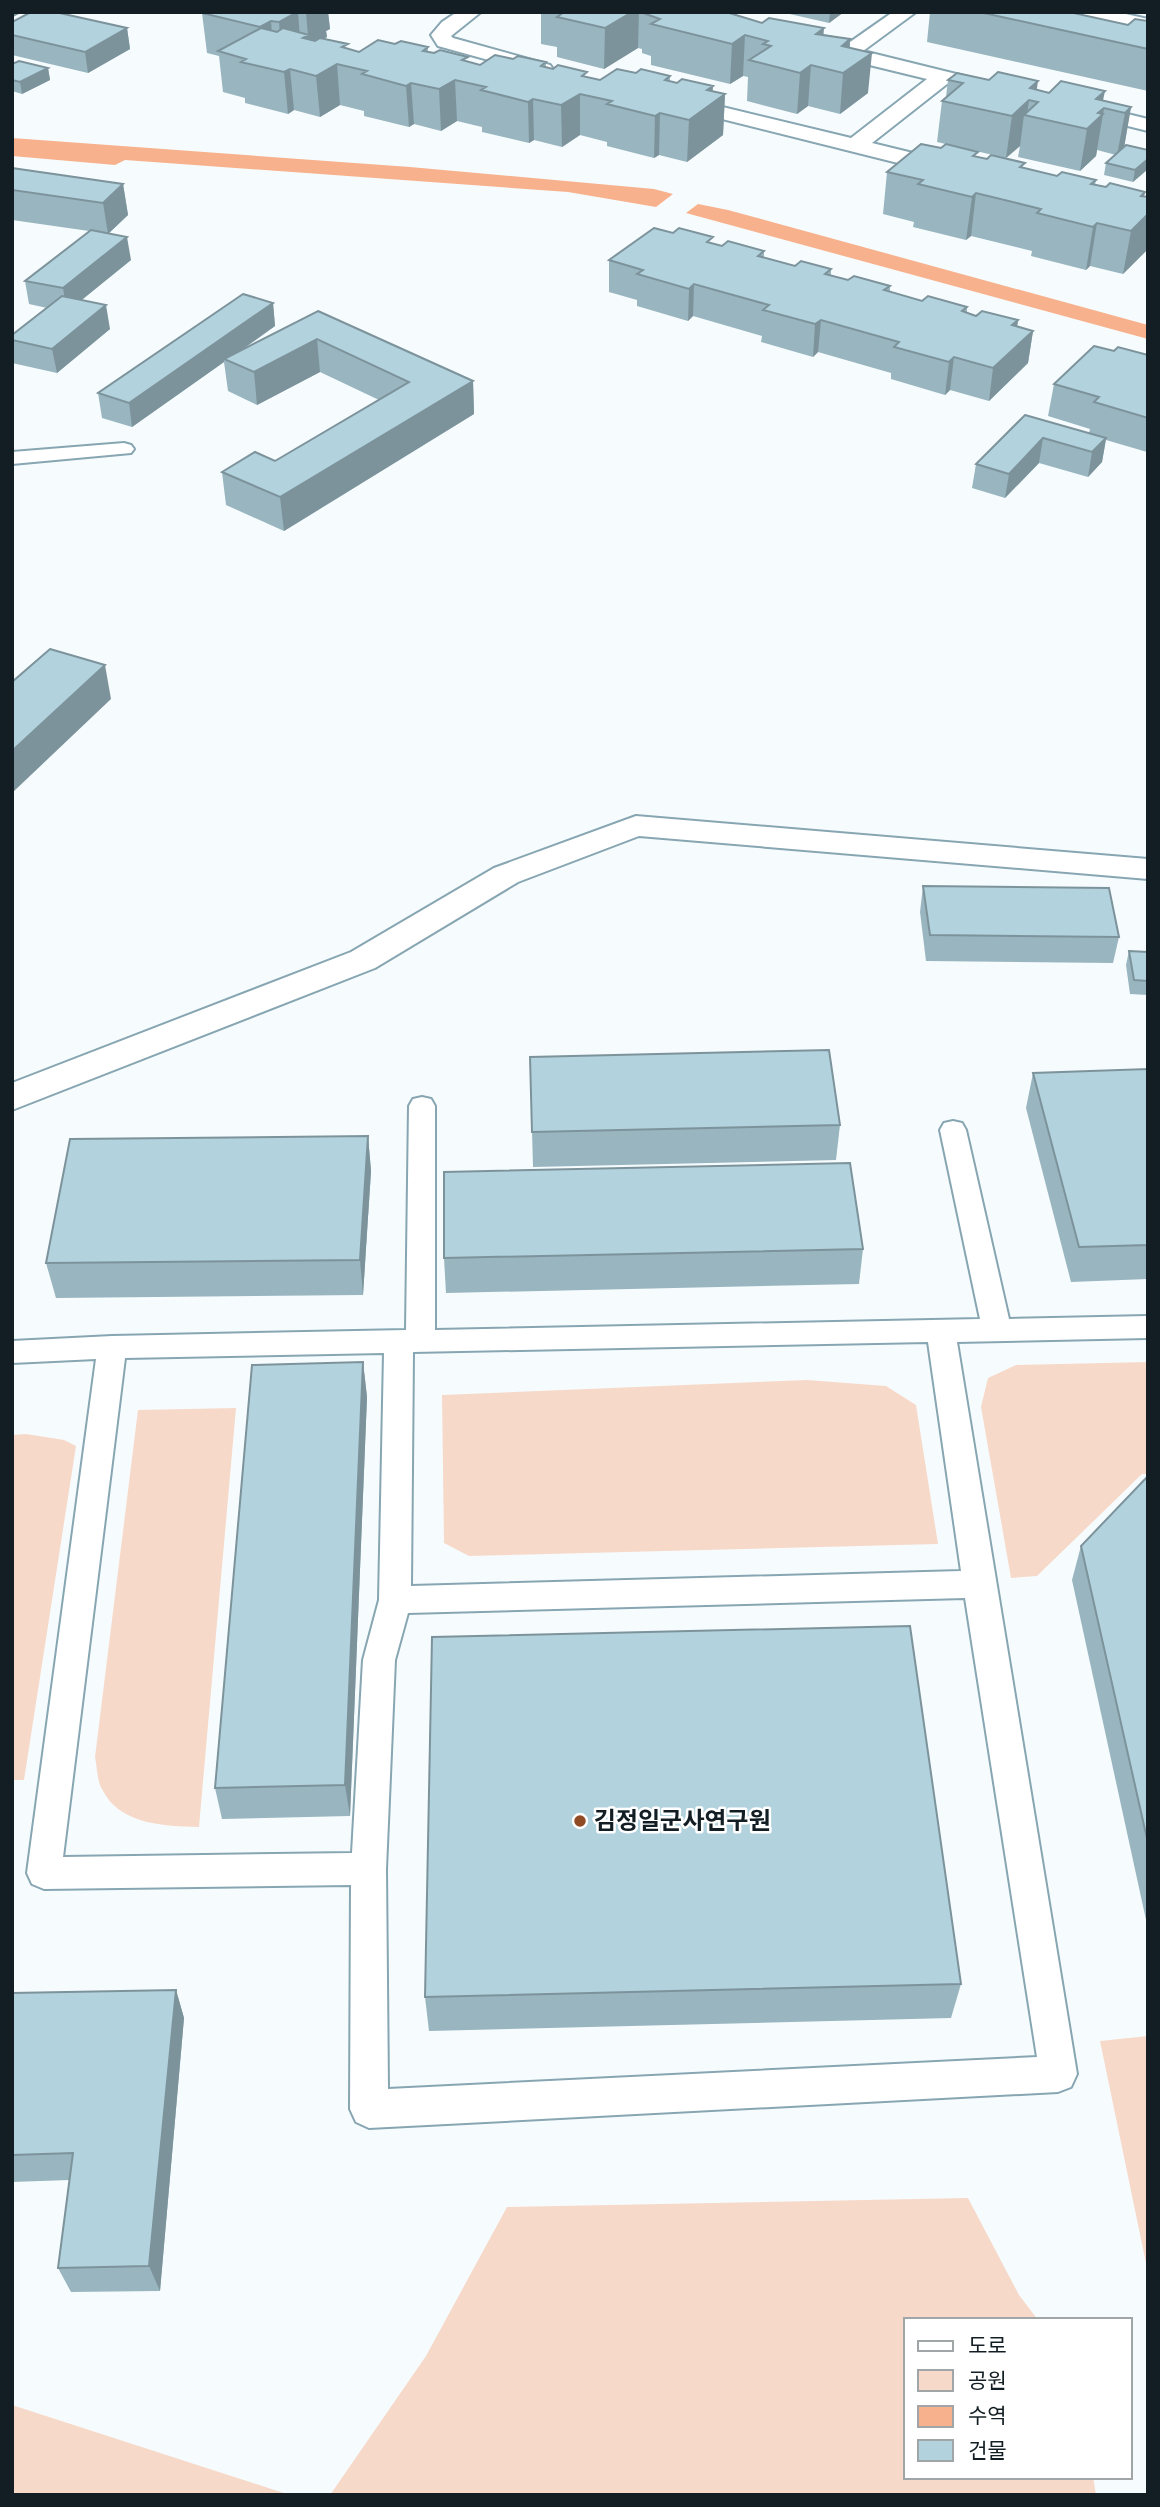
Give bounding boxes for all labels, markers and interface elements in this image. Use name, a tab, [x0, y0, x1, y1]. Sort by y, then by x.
place label: 김정일군사연구원	[594, 1806, 771, 1834]
marker: 김정일군사연구원	[572, 1813, 588, 1829]
legend	[904, 2318, 1132, 2479]
text: 도로	[968, 2333, 1007, 2358]
text: 공원	[968, 2368, 1007, 2393]
text: 수역	[968, 2403, 1007, 2428]
text: 건물	[968, 2438, 1007, 2463]

